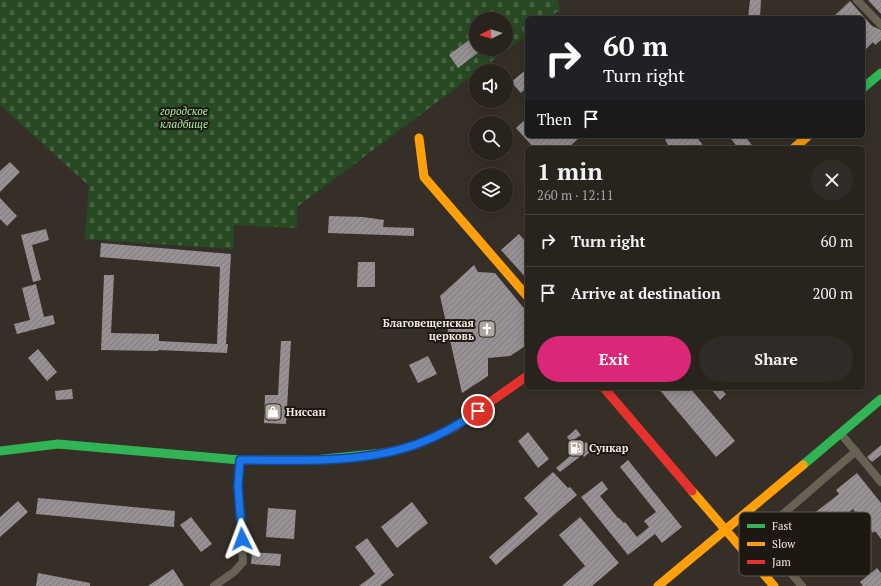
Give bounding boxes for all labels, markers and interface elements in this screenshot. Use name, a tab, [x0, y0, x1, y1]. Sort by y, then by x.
north arrow	[469, 12, 513, 56]
map controls	[469, 12, 513, 212]
text: 60 m	[603, 27, 668, 64]
icon: right	[537, 32, 589, 84]
text: Turn right	[603, 63, 685, 87]
button: sound	[469, 64, 513, 108]
park label: городское кладбище	[160, 104, 208, 131]
icon: arrive	[580, 108, 602, 130]
text: Then	[537, 109, 572, 129]
button: search	[469, 116, 513, 160]
text: 1 min	[537, 155, 603, 187]
button: close	[811, 159, 853, 201]
button: layers	[469, 168, 513, 212]
text: 260 m · 12:11	[537, 186, 614, 204]
icon: right	[537, 230, 559, 252]
text: Turn right	[571, 231, 646, 251]
text: 60 m	[820, 231, 853, 251]
icon: arrive	[537, 282, 559, 304]
text: Arrive at destination	[571, 283, 721, 303]
text: 200 m	[812, 283, 853, 303]
place label: Благовещенская церковь	[383, 316, 475, 343]
church icon: Благовещенская церковь	[477, 319, 497, 339]
button: Exit	[537, 336, 691, 382]
button: Share	[699, 336, 853, 382]
pin	[461, 394, 495, 428]
icon: arrive	[467, 400, 489, 422]
shop icon: Ниссан	[263, 402, 283, 422]
place label: Ниссан	[286, 405, 326, 419]
fuel station icon: Сункар	[566, 438, 586, 458]
place label: Сункар	[589, 441, 629, 455]
legend	[739, 512, 871, 576]
position arrow	[221, 518, 263, 560]
text: Fast	[772, 519, 792, 533]
text: Slow	[772, 537, 796, 551]
text: Jam	[772, 555, 791, 569]

